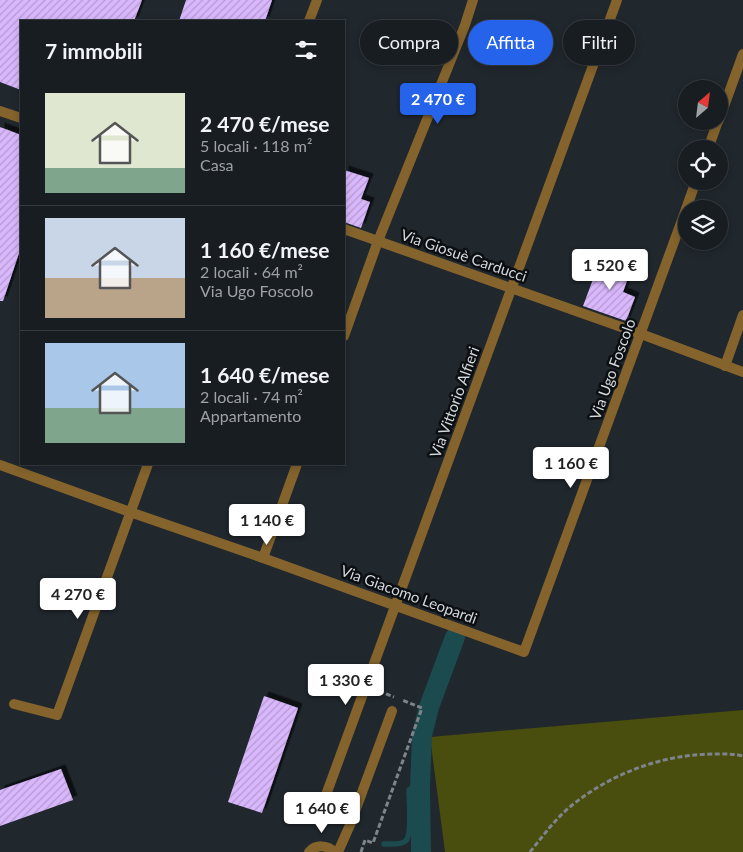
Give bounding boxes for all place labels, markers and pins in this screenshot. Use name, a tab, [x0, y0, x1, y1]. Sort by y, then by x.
pin: 2 470 €	[392, 82, 484, 125]
pin: 1 520 €	[564, 248, 656, 291]
pin: 1 160 €	[525, 446, 617, 489]
pin: 1 140 €	[221, 504, 313, 546]
pin: 4 270 €	[32, 578, 124, 620]
pin: 1 330 €	[300, 664, 392, 706]
pin: 1 640 €	[276, 792, 368, 834]

